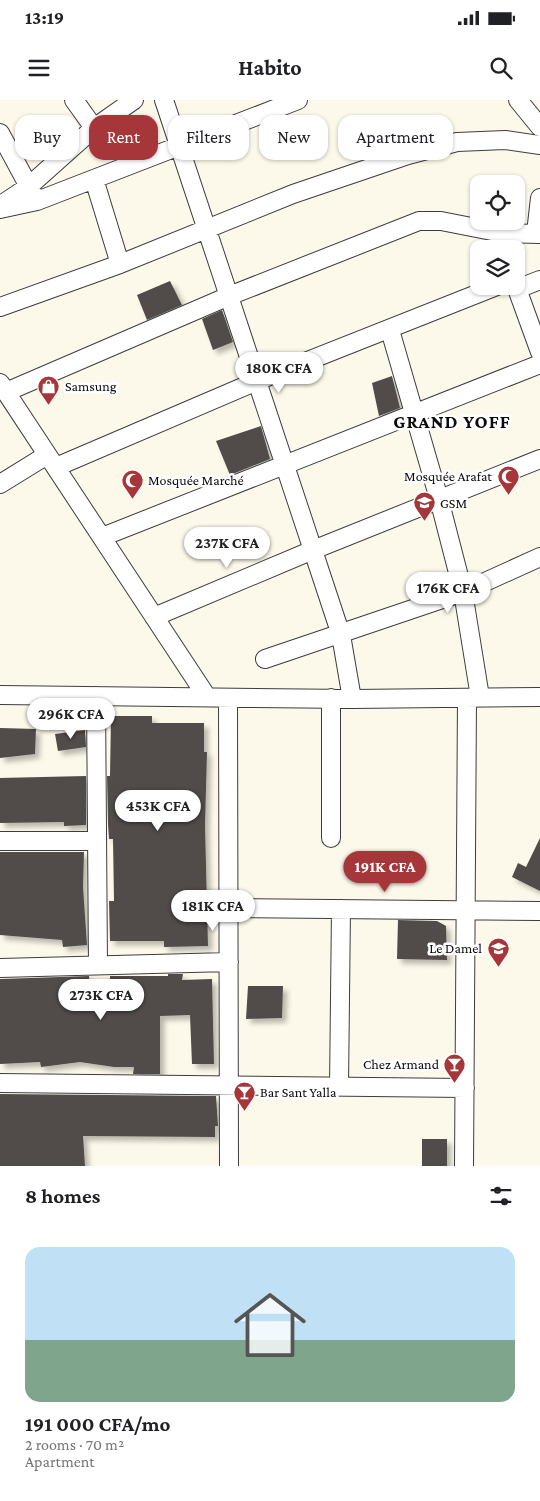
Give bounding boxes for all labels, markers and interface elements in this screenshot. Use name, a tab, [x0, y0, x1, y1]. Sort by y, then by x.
text: 13:19	[25, 7, 64, 28]
icon: menu	[25, 54, 53, 82]
icon: search	[487, 54, 515, 82]
text: Habito	[238, 55, 302, 80]
chip: Buy	[15, 115, 79, 160]
chip: Rent	[89, 115, 158, 160]
chip: Filters	[168, 115, 249, 160]
chip: New	[259, 115, 328, 160]
chip: Apartment	[338, 115, 453, 160]
map controls	[470, 175, 525, 295]
button: locate	[470, 175, 525, 230]
button: layers	[470, 240, 525, 295]
pin: 180K CFA	[227, 352, 331, 394]
text: 180K CFA	[246, 359, 312, 376]
shop icon: Samsung	[37, 374, 61, 405]
place label: Samsung	[65, 378, 117, 394]
district label: GRAND YOFF	[393, 411, 511, 432]
mosque icon: Mosquée Arafat	[496, 464, 520, 495]
mosque icon: Mosquée Marché	[120, 468, 144, 499]
place label: Mosquée Arafat	[404, 468, 492, 484]
place label: Mosquée Marché	[148, 472, 244, 488]
school or university icon: GSM	[412, 491, 436, 522]
place label: GSM	[440, 495, 467, 511]
pin: 237K CFA	[175, 526, 279, 569]
text: 237K CFA	[195, 534, 259, 551]
pin: 176K CFA	[396, 572, 500, 614]
text: 176K CFA	[417, 579, 479, 596]
pin: 296K CFA	[19, 698, 123, 740]
text: 296K CFA	[38, 705, 104, 722]
pin: 453K CFA	[106, 790, 210, 832]
text: 453K CFA	[126, 797, 190, 814]
pin: 191K CFA	[333, 850, 437, 893]
text: 191K CFA	[354, 858, 416, 875]
pin: 181K CFA	[161, 890, 265, 932]
text: 181K CFA	[182, 897, 244, 914]
school or university icon: Le Damel	[486, 936, 510, 967]
place label: Le Damel	[429, 940, 482, 956]
pin: 273K CFA	[49, 978, 153, 1021]
text: 273K CFA	[69, 986, 133, 1003]
bar icon: Chez Armand	[443, 1052, 467, 1083]
place label: Chez Armand	[363, 1056, 440, 1072]
bar icon: Bar Sant Yalla	[232, 1080, 256, 1111]
place label: Bar Sant Yalla	[260, 1084, 337, 1100]
icon: filters	[487, 1182, 515, 1210]
text: 8 homes	[25, 1184, 100, 1208]
icon: home	[225, 1280, 315, 1370]
text: 191 000 CFA/mo	[25, 1412, 170, 1436]
text: 2 rooms · 70 m²	[25, 1436, 124, 1453]
text: Apartment	[25, 1453, 95, 1470]

